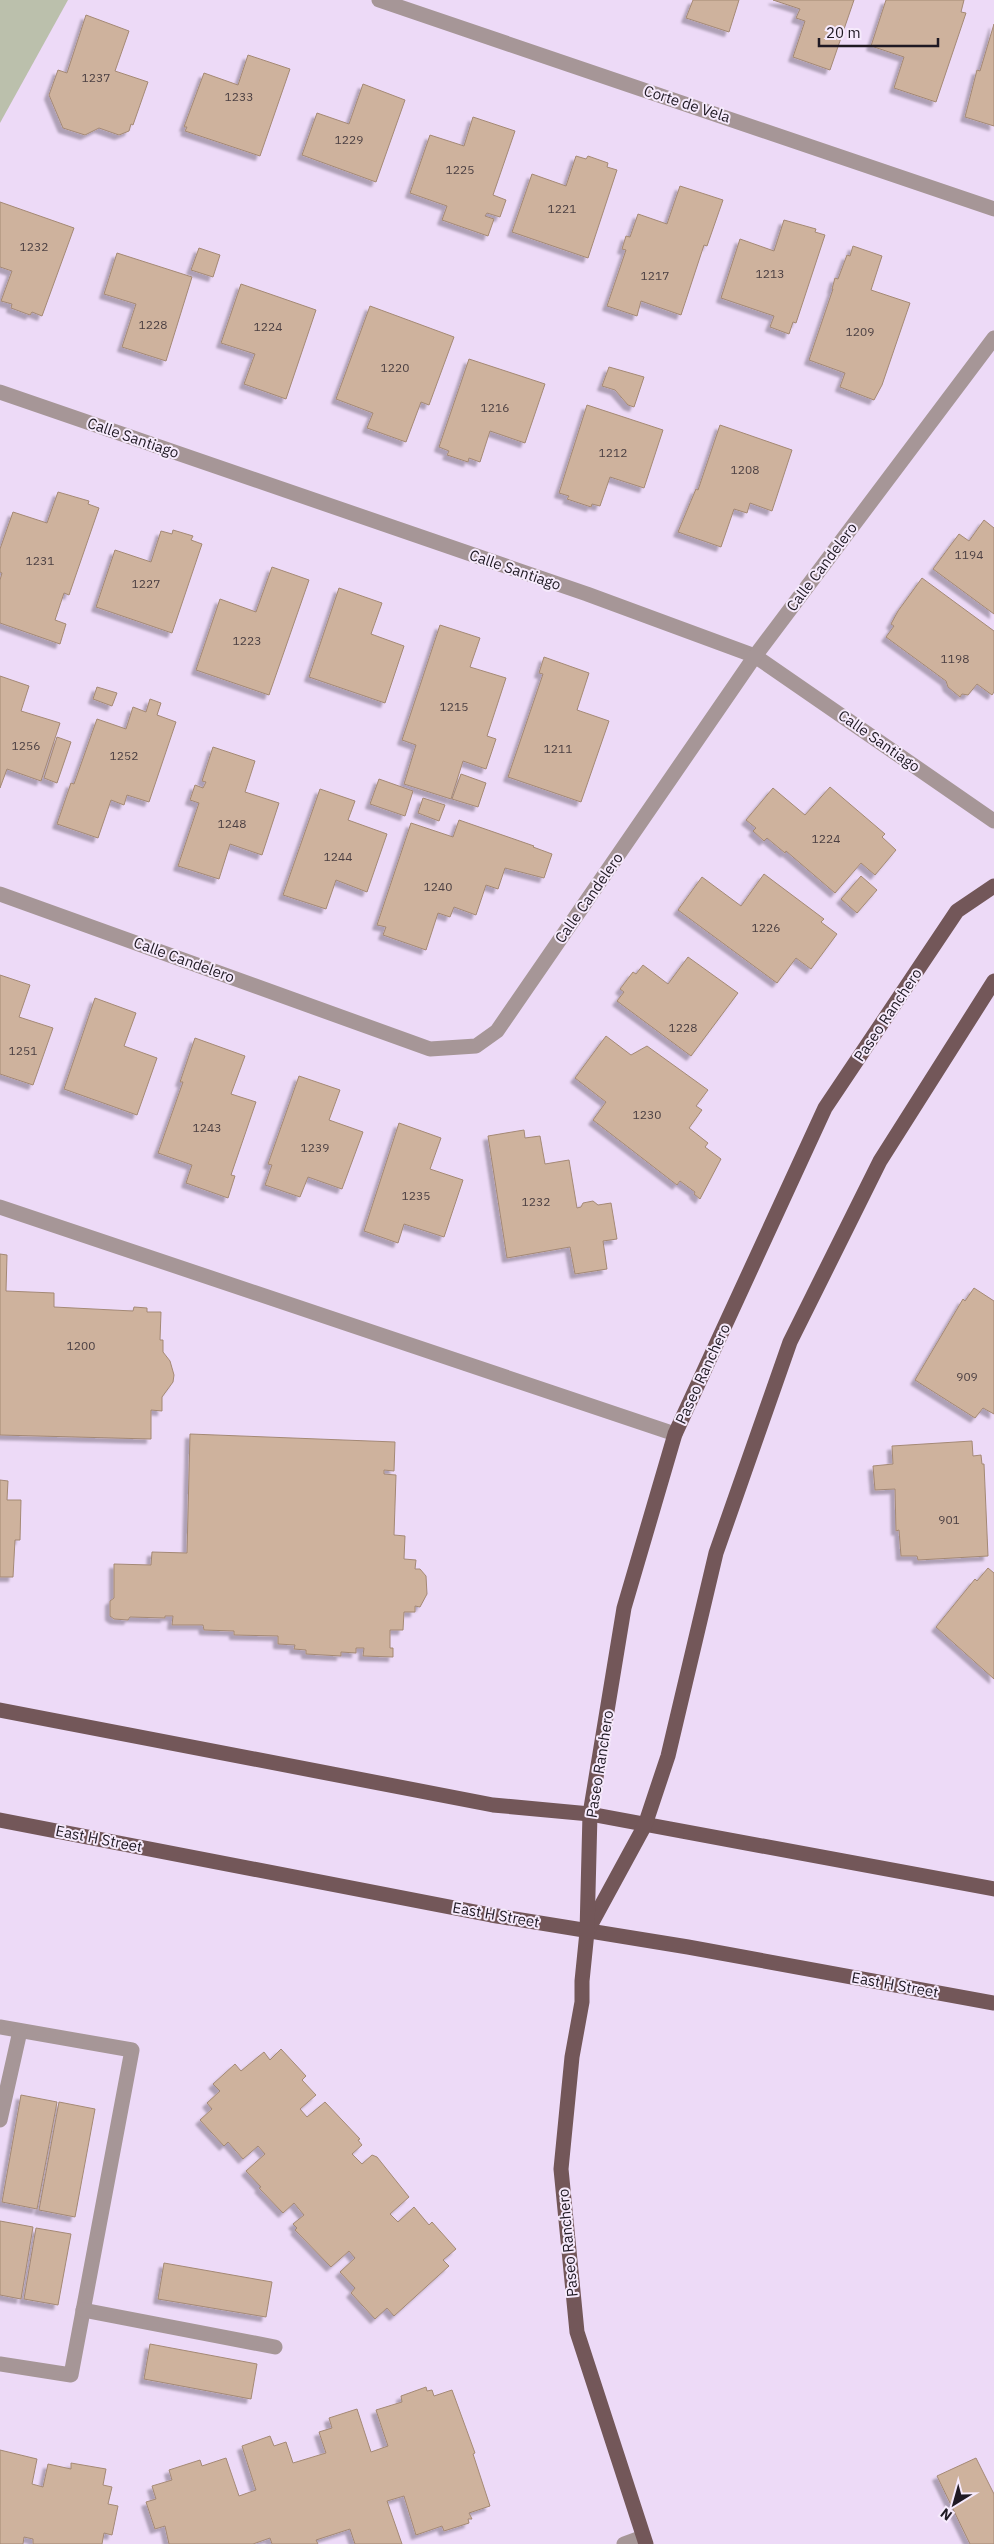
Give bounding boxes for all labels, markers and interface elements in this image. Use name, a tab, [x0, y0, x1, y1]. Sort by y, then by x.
scale bar	[819, 15, 938, 47]
text: 20 m	[826, 23, 861, 42]
house number: 1237	[82, 70, 110, 85]
street label: Corte de Vela	[642, 81, 733, 126]
house number: 1233	[225, 89, 253, 104]
house number: 1229	[335, 132, 363, 147]
house number: 1225	[446, 162, 474, 177]
house number: 1221	[548, 201, 576, 216]
house number: 1232	[20, 239, 48, 254]
house number: 1213	[756, 266, 784, 281]
house number: 1217	[641, 268, 669, 283]
house number: 1228	[139, 317, 167, 332]
house number: 1224	[254, 319, 282, 334]
house number: 1209	[846, 324, 874, 339]
house number: 1220	[381, 360, 409, 375]
house number: 1216	[481, 400, 509, 415]
street label: Calle Santiago	[85, 413, 181, 462]
house number: 1212	[599, 445, 627, 460]
house number: 1208	[731, 462, 759, 477]
street label: Calle Candelero	[782, 519, 861, 615]
street label: Calle Santiago	[467, 545, 563, 594]
house number: 1194	[955, 547, 983, 562]
house number: 1231	[26, 553, 54, 568]
house number: 1227	[132, 576, 160, 591]
house number: 1223	[233, 633, 261, 648]
house number: 1198	[941, 651, 969, 666]
house number: 1215	[440, 699, 468, 714]
street label: Calle Santiago	[835, 705, 924, 776]
house number: 1256	[12, 738, 40, 753]
house number: 1211	[544, 741, 572, 756]
house number: 1252	[110, 748, 138, 763]
house number: 1248	[218, 816, 246, 831]
house number: 1224	[812, 831, 840, 846]
house number: 1244	[324, 849, 352, 864]
street label: Calle Candelero	[550, 849, 627, 947]
house number: 1240	[424, 879, 452, 894]
house number: 1226	[752, 920, 780, 935]
street label: Calle Candelero	[131, 932, 237, 987]
street label: Paseo Ranchero	[849, 964, 926, 1065]
house number: 1228	[669, 1020, 697, 1035]
house number: 1251	[9, 1043, 37, 1058]
house number: 1230	[633, 1107, 661, 1122]
house number: 1243	[193, 1120, 221, 1135]
house number: 1239	[301, 1140, 329, 1155]
house number: 1235	[402, 1188, 430, 1203]
house number: 1232	[522, 1194, 550, 1209]
street label: Paseo Ranchero	[671, 1321, 734, 1427]
house number: 1200	[67, 1338, 95, 1353]
house number: 909	[956, 1369, 978, 1384]
house number: 901	[938, 1512, 960, 1527]
street label: Paseo Ranchero	[582, 1709, 617, 1819]
street label: East H Street	[54, 1821, 144, 1856]
street label: East H Street	[451, 1898, 541, 1932]
street label: East H Street	[850, 1968, 940, 2002]
street label: Paseo Ranchero	[553, 2188, 582, 2298]
north arrow	[929, 2479, 979, 2529]
text: N	[937, 2504, 956, 2525]

